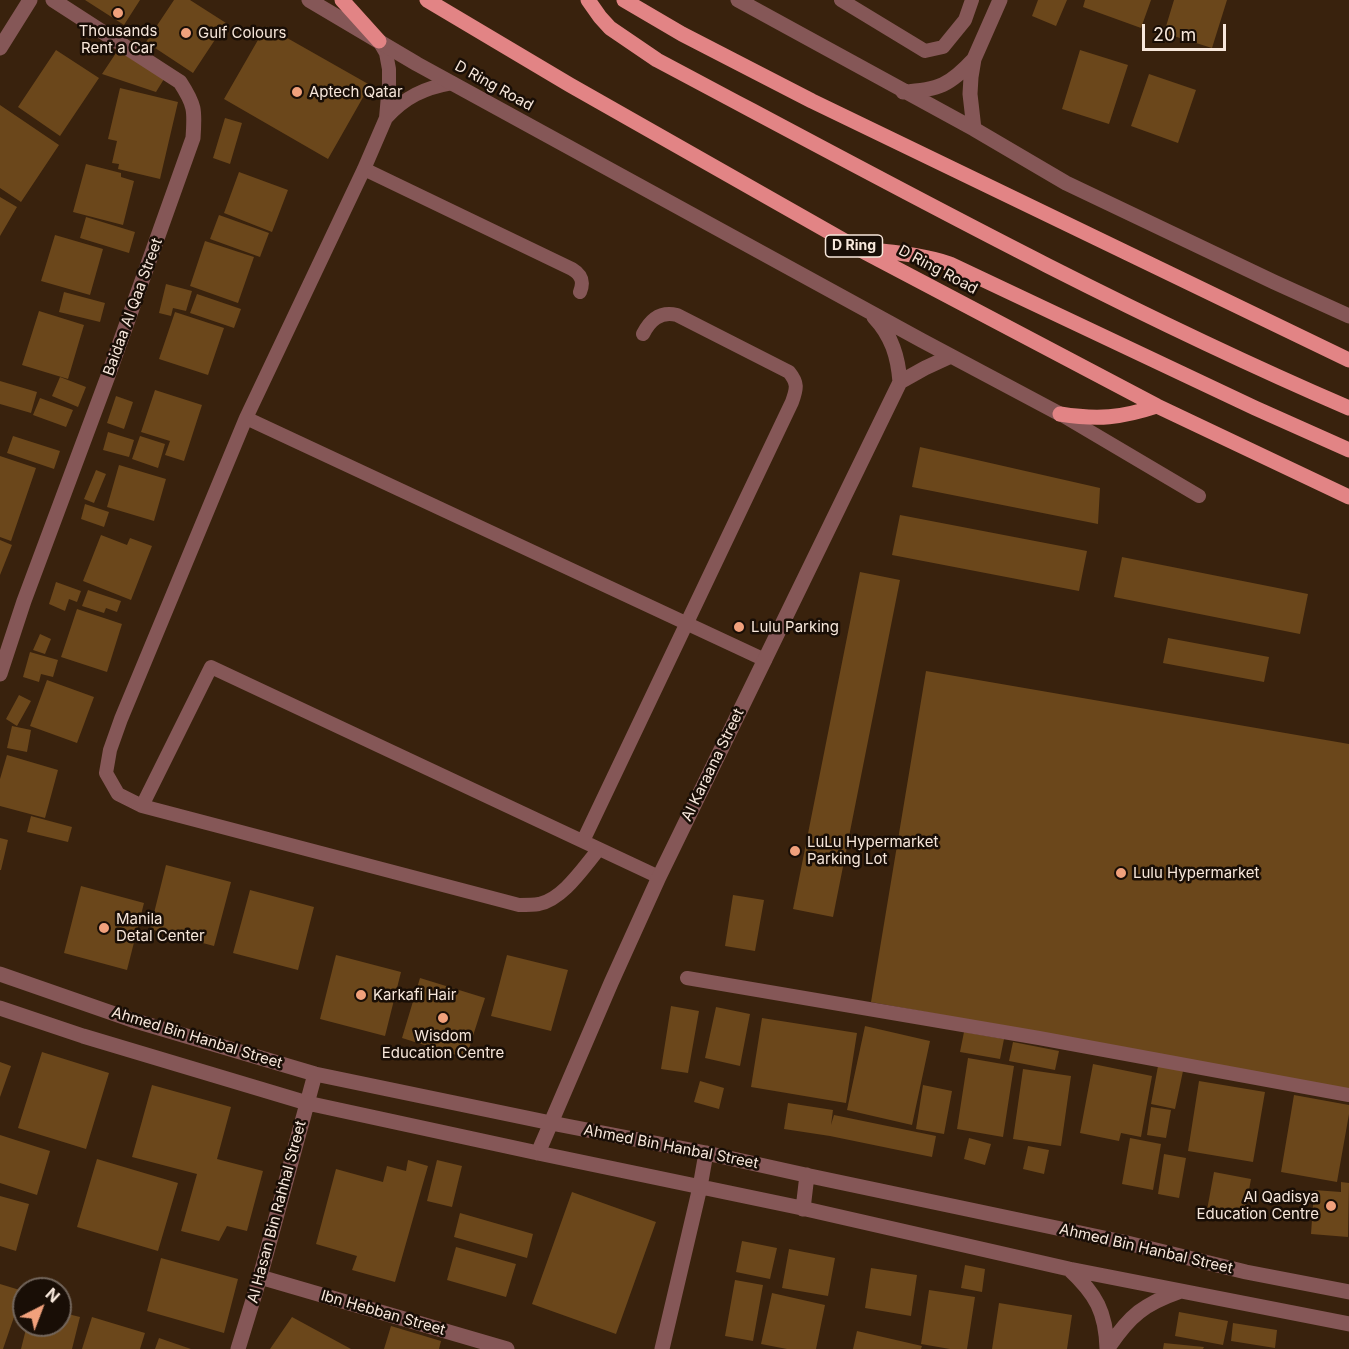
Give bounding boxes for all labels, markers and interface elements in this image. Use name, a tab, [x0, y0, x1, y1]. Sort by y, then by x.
marker: Thousands Rent a Car	[111, 6, 125, 20]
scale bar	[1145, 12, 1229, 50]
place label: Thousands Rent a Car	[79, 22, 157, 57]
place label: Gulf Colours	[198, 24, 286, 42]
text: 20 m	[1153, 24, 1196, 45]
marker: Gulf Colours	[179, 26, 193, 40]
street label: D Ring Road	[452, 57, 536, 115]
place label: Aptech Qatar	[309, 83, 403, 101]
marker: Aptech Qatar	[290, 85, 304, 99]
road number: D Ring	[826, 235, 882, 257]
street label: Baidaa Al Qaa Street	[100, 236, 166, 378]
street label: D Ring Road	[895, 242, 981, 298]
place label: Lulu Parking	[751, 618, 839, 636]
marker: Lulu Parking	[732, 620, 746, 634]
street label: Al Karaana Street	[678, 706, 748, 824]
place label: LuLu Hypermarket Parking Lot	[807, 833, 938, 868]
marker: LuLu Hypermarket Parking Lot	[788, 844, 802, 858]
place label: Lulu Hypermarket	[1133, 864, 1260, 882]
marker: Lulu Hypermarket	[1114, 866, 1128, 880]
place label: Manila Detal Center	[116, 910, 205, 945]
marker: Manila Detal Center	[97, 921, 111, 935]
place label: Karkafi Hair	[373, 986, 456, 1004]
marker: Karkafi Hair	[354, 988, 368, 1002]
street label: Ahmed Bin Hanbal Street	[110, 1003, 284, 1073]
marker: Wisdom Education Centre	[436, 1011, 450, 1025]
place label: Wisdom Education Centre	[382, 1027, 504, 1062]
street label: Al Hasan Bin Rahhal Street	[244, 1119, 310, 1305]
street label: Ahmed Bin Hanbal Street	[582, 1121, 760, 1173]
place label: Al Qadisya Education Centre	[1197, 1188, 1319, 1223]
marker: Al Qadisya Education Centre	[1324, 1199, 1338, 1213]
street label: Ahmed Bin Hanbal Street	[1058, 1220, 1234, 1278]
north arrow	[12, 1277, 72, 1337]
text: N	[41, 1284, 64, 1307]
street label: Ibn Hebban Street	[319, 1287, 447, 1339]

